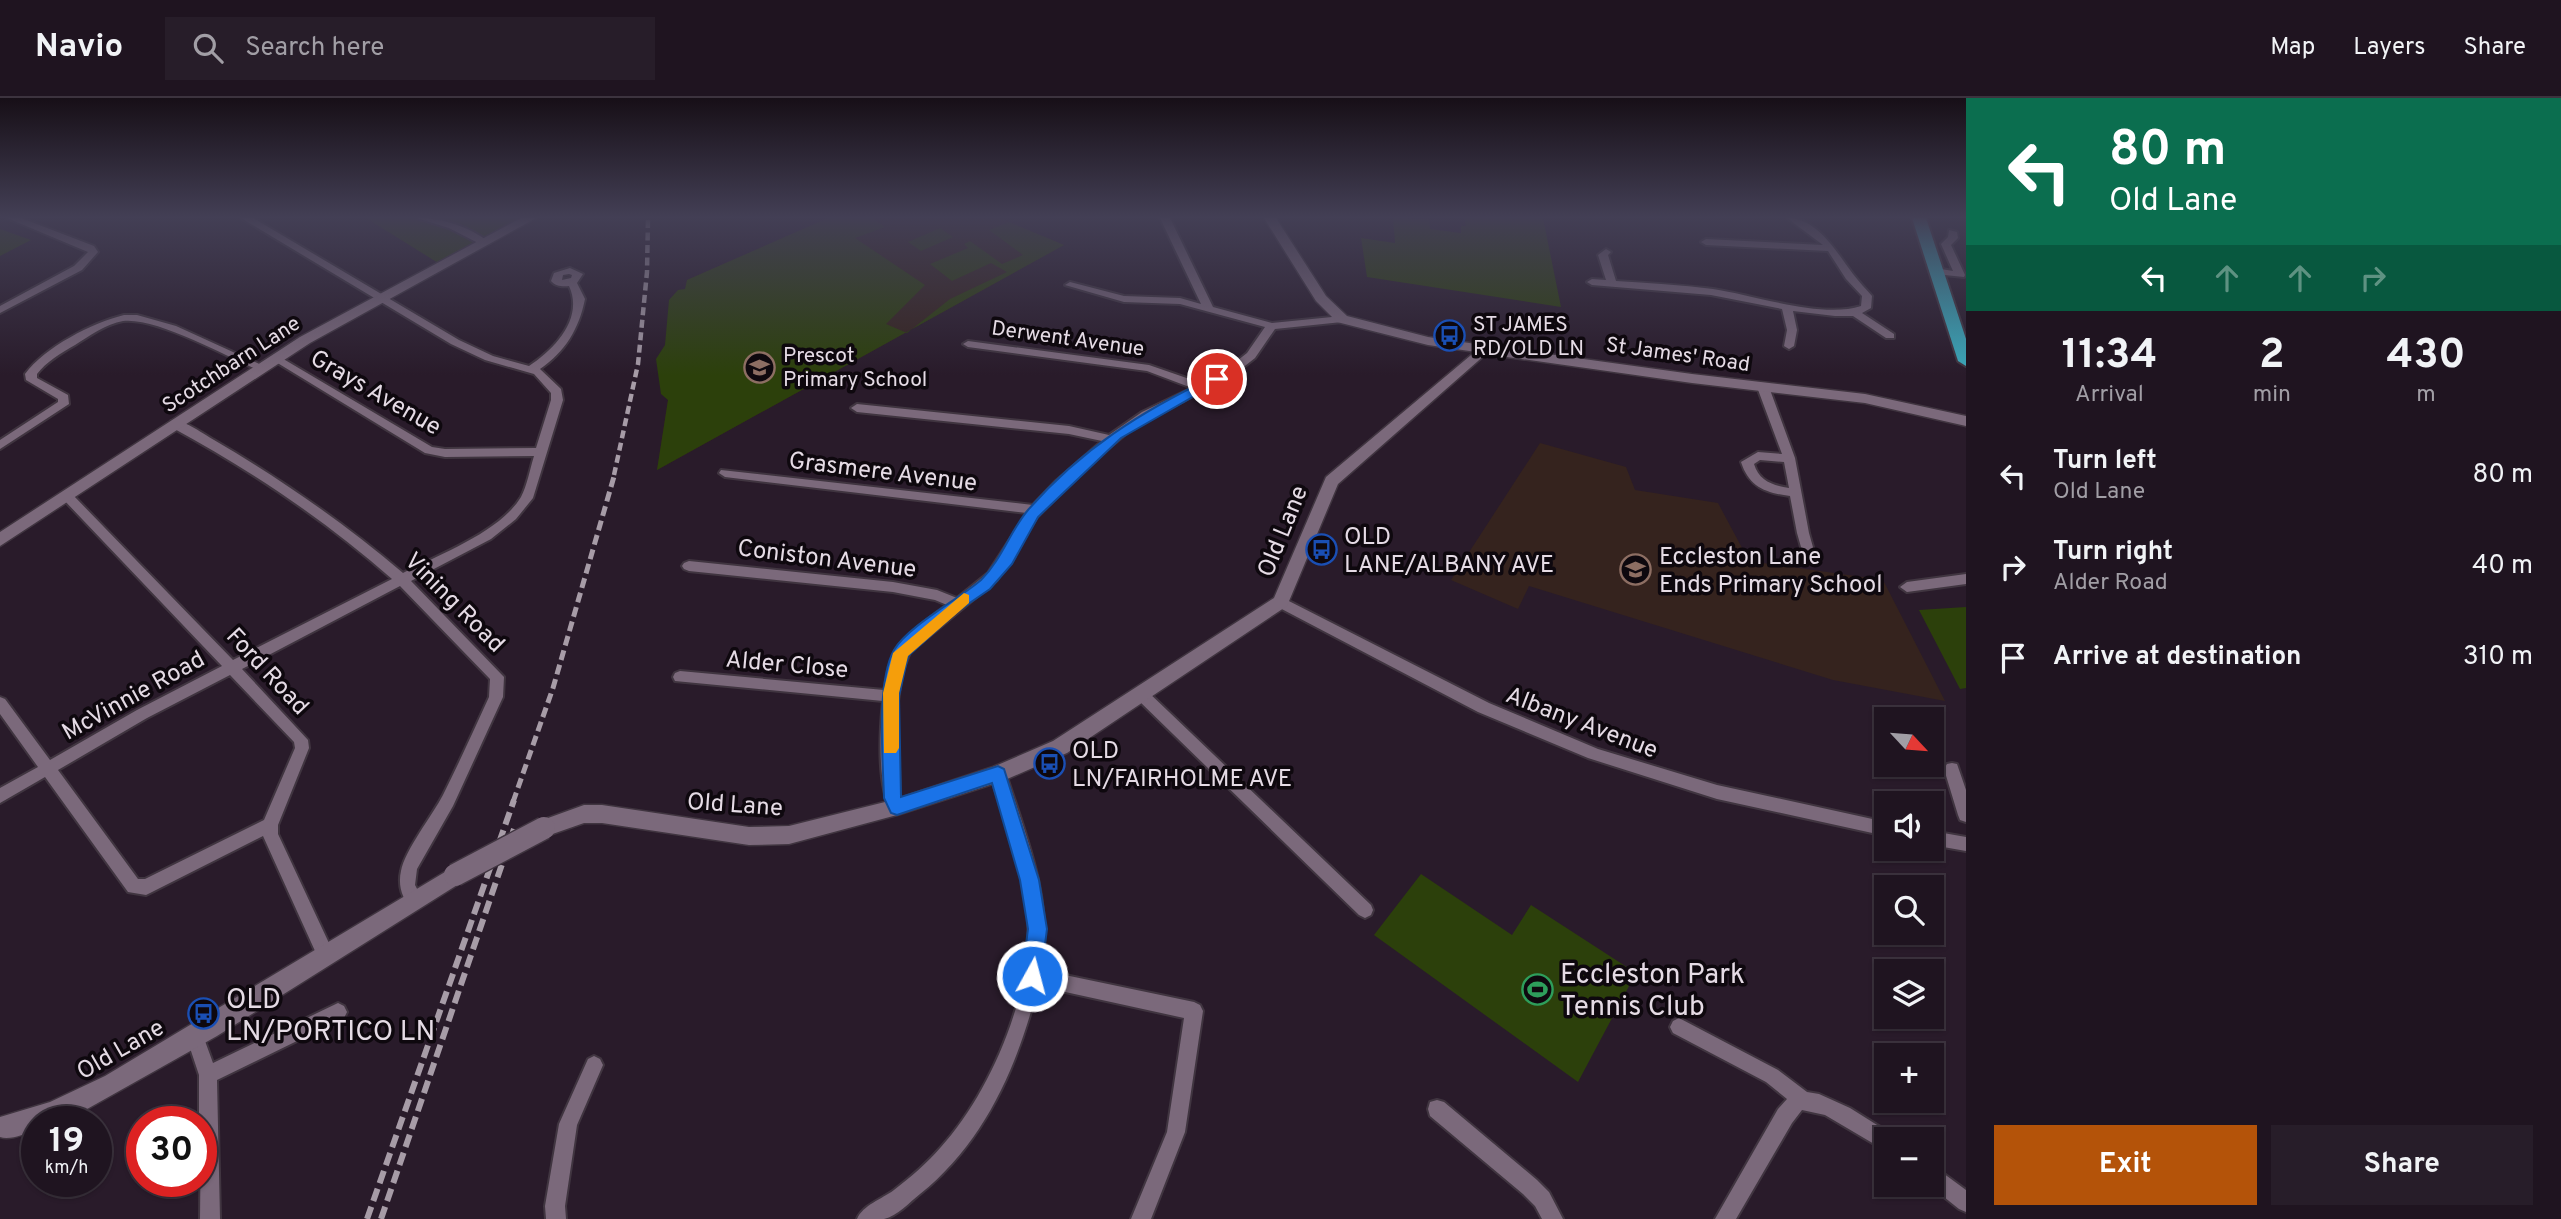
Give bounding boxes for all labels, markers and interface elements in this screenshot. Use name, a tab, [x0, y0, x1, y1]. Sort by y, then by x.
search box	[165, 17, 655, 80]
text: Navio	[35, 27, 123, 69]
icon: search	[189, 29, 227, 67]
text: Search here	[245, 32, 384, 65]
text: Map	[2270, 33, 2315, 63]
text: Layers	[2353, 33, 2425, 63]
text: Share	[2463, 33, 2526, 63]
text: 80 m	[2109, 121, 2226, 183]
icon: left	[1994, 126, 2085, 217]
text: Old Lane	[2109, 182, 2237, 222]
icon: left	[2135, 259, 2173, 297]
icon: ahead	[2208, 259, 2246, 297]
icon: ahead	[2281, 259, 2319, 297]
icon: right	[2354, 259, 2392, 297]
street label: Scotchbarn Lane	[158, 311, 306, 420]
place label: ST JAMES RD/OLD LN	[1473, 312, 1584, 363]
street label: Derwent Avenue	[990, 315, 1146, 364]
bus stop icon: ST JAMES RD/OLD LN	[1433, 319, 1467, 353]
text: 11:34	[2061, 330, 2157, 383]
text: 2	[2259, 330, 2285, 383]
text: 430	[2386, 330, 2466, 383]
street label: St James' Road	[1604, 332, 1752, 379]
place label: Prescot Primary School	[783, 343, 927, 394]
street label: Grays Avenue	[304, 344, 446, 443]
pin	[1187, 349, 1247, 409]
school or university icon: Prescot Primary School	[743, 350, 777, 384]
icon: arrive	[1198, 360, 1236, 398]
text: Arrival	[2075, 381, 2144, 410]
text: min	[2253, 381, 2291, 410]
text: m	[2416, 381, 2436, 410]
text: Turn left	[2053, 445, 2157, 478]
street label: Grasmere Avenue	[787, 447, 979, 499]
icon: left	[1994, 457, 2032, 495]
text: 80 m	[2473, 459, 2533, 492]
text: Old Lane	[2053, 478, 2145, 507]
street label: Old Lane	[1252, 482, 1316, 582]
place label: OLD LANE/ALBANY AVE	[1344, 523, 1554, 581]
bus stop icon: OLD LANE/ALBANY AVE	[1304, 533, 1338, 567]
street label: Coniston Avenue	[736, 534, 918, 586]
text: Turn right	[2053, 536, 2173, 569]
place label: Eccleston Lane Ends Primary School	[1659, 543, 1883, 601]
street label: Vining Road	[397, 547, 510, 660]
icon: right	[1994, 548, 2032, 586]
text: 40 m	[2472, 550, 2533, 583]
school or university icon: Eccleston Lane Ends Primary School	[1619, 553, 1653, 587]
text: Alder Road	[2053, 569, 2168, 598]
street label: Ford Road	[219, 623, 314, 722]
icon: arrive	[1994, 639, 2032, 677]
text: Arrive at destination	[2053, 641, 2301, 674]
text: 310 m	[2463, 641, 2533, 674]
street label: McVinnie Road	[57, 645, 211, 748]
street label: Alder Close	[724, 646, 849, 686]
street label: Albany Avenue	[1501, 681, 1662, 767]
north arrow	[1874, 707, 1944, 777]
map controls	[1874, 707, 1944, 1197]
place label: OLD LN/FAIRHOLME AVE	[1072, 737, 1292, 795]
bus stop icon: OLD LN/FAIRHOLME AVE	[1032, 747, 1066, 781]
street label: Old Lane	[686, 788, 784, 824]
button: sound	[1874, 791, 1944, 861]
button: search	[1874, 875, 1944, 945]
position arrow	[995, 939, 1069, 1013]
place label: Eccleston Park Tennis Club	[1560, 958, 1745, 1026]
button: layers	[1874, 959, 1944, 1029]
sports icon: Eccleston Park Tennis Club	[1520, 972, 1554, 1006]
place label: OLD LN/PORTICO LN	[226, 983, 435, 1051]
bus stop icon: OLD LN/PORTICO LN	[186, 997, 220, 1031]
street label: Old Lane	[72, 1014, 170, 1088]
button: +	[1874, 1043, 1944, 1113]
speed limit sign: 30	[126, 1106, 217, 1197]
text: 19	[49, 1120, 84, 1164]
button: Exit	[1994, 1125, 2257, 1205]
button: Share	[2271, 1125, 2533, 1205]
button: −	[1874, 1127, 1944, 1197]
text: km/h	[45, 1157, 88, 1180]

